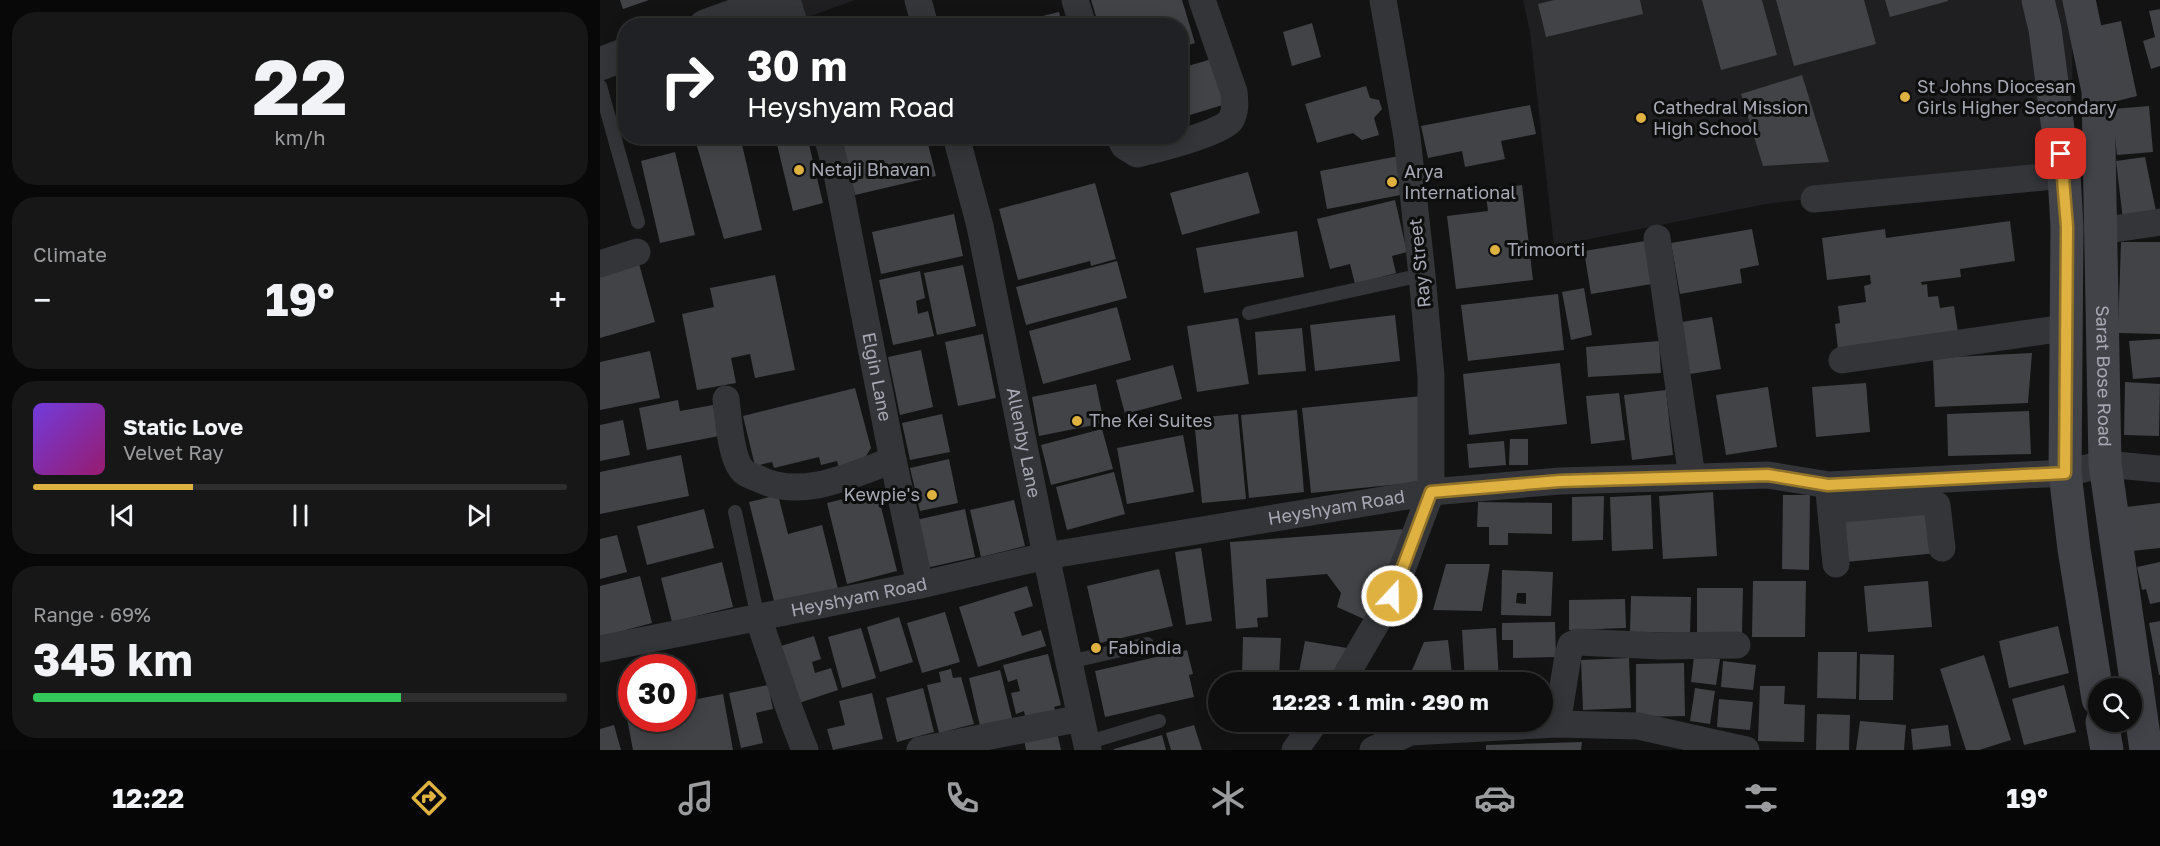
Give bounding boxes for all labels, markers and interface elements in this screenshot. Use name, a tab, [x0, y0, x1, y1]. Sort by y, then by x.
text: 22	[252, 39, 348, 132]
text: 30 m	[747, 40, 847, 90]
icon: right	[648, 42, 726, 120]
place label: St Johns Diocesan Girls Higher Secondary	[1917, 75, 2116, 118]
marker: St Johns Diocesan Girls Higher Secondary	[1898, 90, 1912, 104]
text: Heyshyam Road	[747, 91, 955, 123]
place label: Cathedral Mission High School	[1653, 96, 1808, 139]
marker: Cathedral Mission High School	[1634, 111, 1648, 125]
text: km/h	[275, 125, 325, 149]
pin	[2035, 128, 2086, 179]
icon: arrive	[2044, 137, 2077, 170]
place label: Netaji Bhavan	[811, 158, 930, 180]
place label: Arya International	[1404, 160, 1516, 203]
marker: Netaji Bhavan	[792, 163, 806, 177]
marker: Arya International	[1385, 175, 1399, 189]
street label: Ray Street	[1403, 217, 1435, 309]
place label: Trimoorti	[1507, 238, 1585, 260]
text: Climate	[33, 242, 107, 266]
marker: Trimoorti	[1488, 243, 1502, 257]
text: 19°	[265, 272, 335, 326]
text: −	[33, 280, 51, 319]
text: +	[549, 280, 567, 319]
street label: Sarat Bose Road	[2092, 305, 2117, 447]
street label: Elgin Lane	[858, 330, 897, 423]
street label: Allenby Lane	[1003, 385, 1046, 499]
place label: The Kei Suites	[1089, 409, 1212, 431]
text: Static Love	[123, 413, 243, 440]
marker: The Kei Suites	[1070, 414, 1084, 428]
text: Velvet Ray	[123, 440, 224, 464]
place label: Kewpie's	[843, 483, 920, 505]
street label: Heyshyam Road	[1266, 485, 1406, 529]
marker: Kewpie's	[925, 488, 939, 502]
icon: previous	[106, 499, 139, 532]
icon: pause	[284, 499, 317, 532]
icon: next	[462, 499, 495, 532]
position arrow	[1360, 564, 1424, 628]
street label: Heyshyam Road	[789, 572, 929, 621]
text: Range · 69%	[33, 602, 151, 626]
text: 345 km	[33, 632, 193, 686]
place label: Fabindia	[1108, 636, 1182, 658]
marker: Fabindia	[1089, 641, 1103, 655]
speed limit sign: 30	[618, 654, 696, 732]
map controls	[2088, 678, 2142, 732]
button: search	[2088, 678, 2142, 732]
text: 12:23 · 1 min · 290 m	[1272, 688, 1489, 715]
icon: directions	[408, 777, 450, 819]
icon: music	[675, 777, 717, 819]
icon: phone	[941, 777, 983, 819]
icon: climate	[1207, 777, 1249, 819]
icon: car	[1474, 777, 1516, 819]
icon: filters	[1740, 777, 1782, 819]
text: 12:22	[112, 782, 184, 814]
text: 19°	[2006, 782, 2048, 814]

